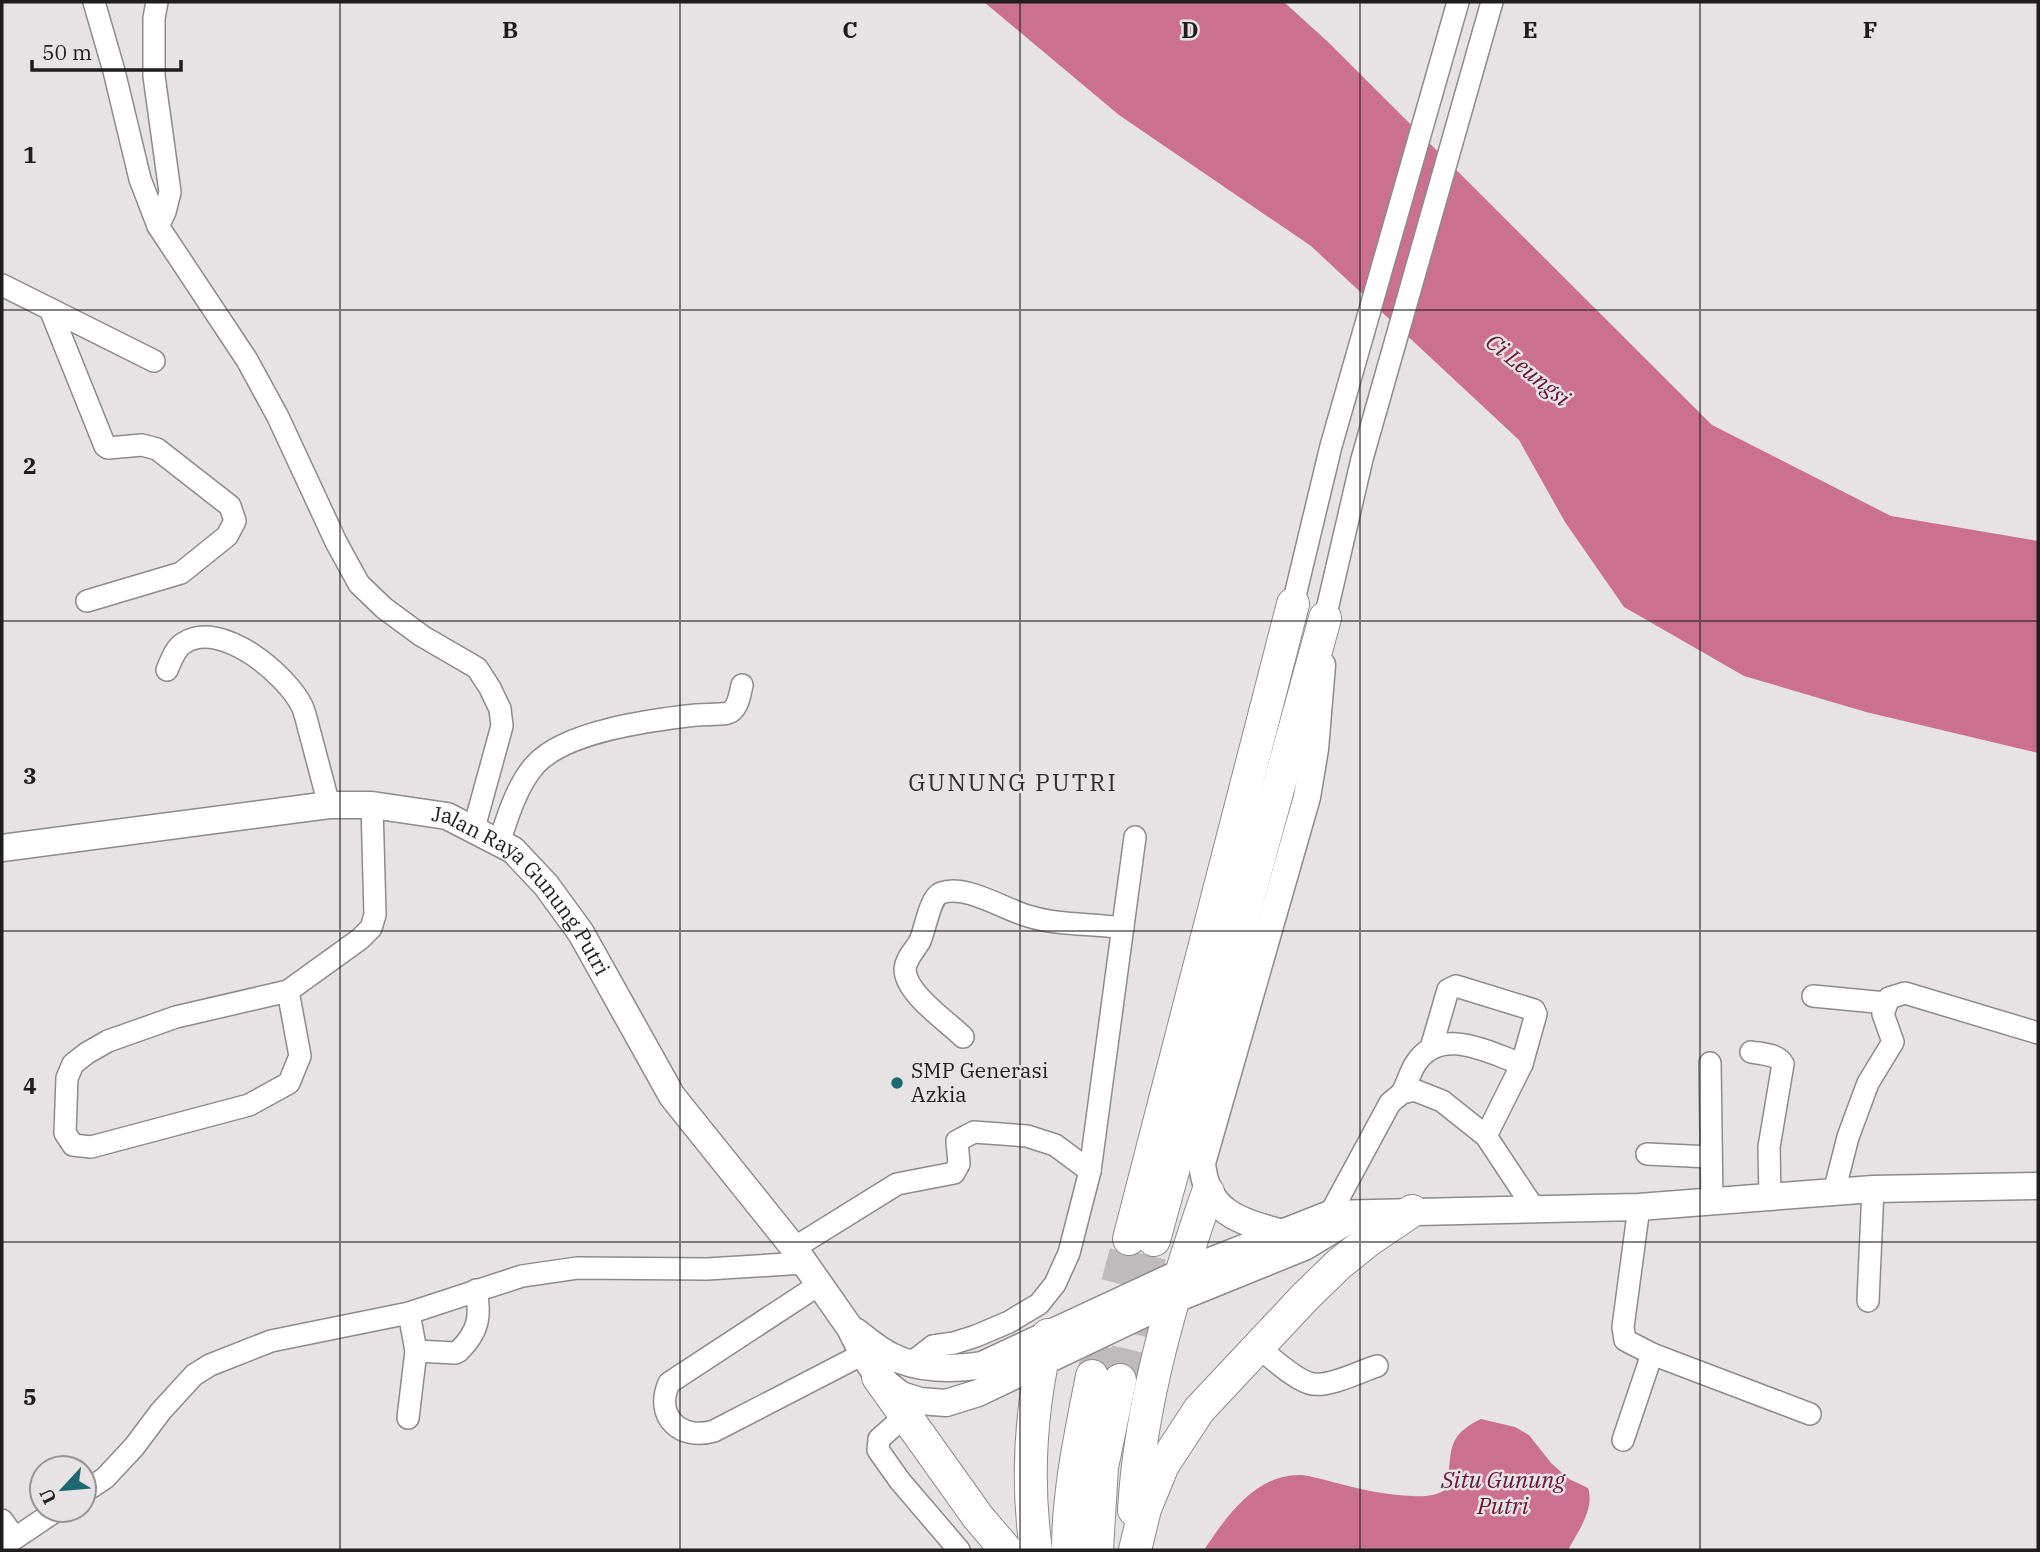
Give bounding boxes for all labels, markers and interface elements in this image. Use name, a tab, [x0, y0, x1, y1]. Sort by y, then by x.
text: B	[502, 14, 518, 44]
text: C	[842, 14, 858, 44]
text: D	[1181, 14, 1199, 44]
text: E	[1522, 14, 1538, 44]
text: F	[1863, 14, 1877, 44]
scale bar	[32, 28, 180, 72]
text: 50 m	[42, 38, 92, 66]
text: 1	[23, 139, 37, 169]
water label: Ci Leungsi	[1480, 326, 1577, 412]
text: 2	[23, 450, 37, 480]
text: 3	[23, 760, 37, 790]
district label: GUNUNG PUTRI	[908, 766, 1118, 798]
street label: Jalan Raya Gunung Putri	[430, 799, 617, 980]
place label: SMP Generasi Azkia	[911, 1056, 1048, 1108]
text: 4	[23, 1070, 37, 1100]
marker: SMP Generasi Azkia	[889, 1075, 905, 1091]
text: 5	[23, 1381, 37, 1411]
north arrow	[28, 1454, 98, 1524]
water label: Situ Gunung Putri	[1440, 1464, 1566, 1520]
text: U	[34, 1485, 62, 1508]

